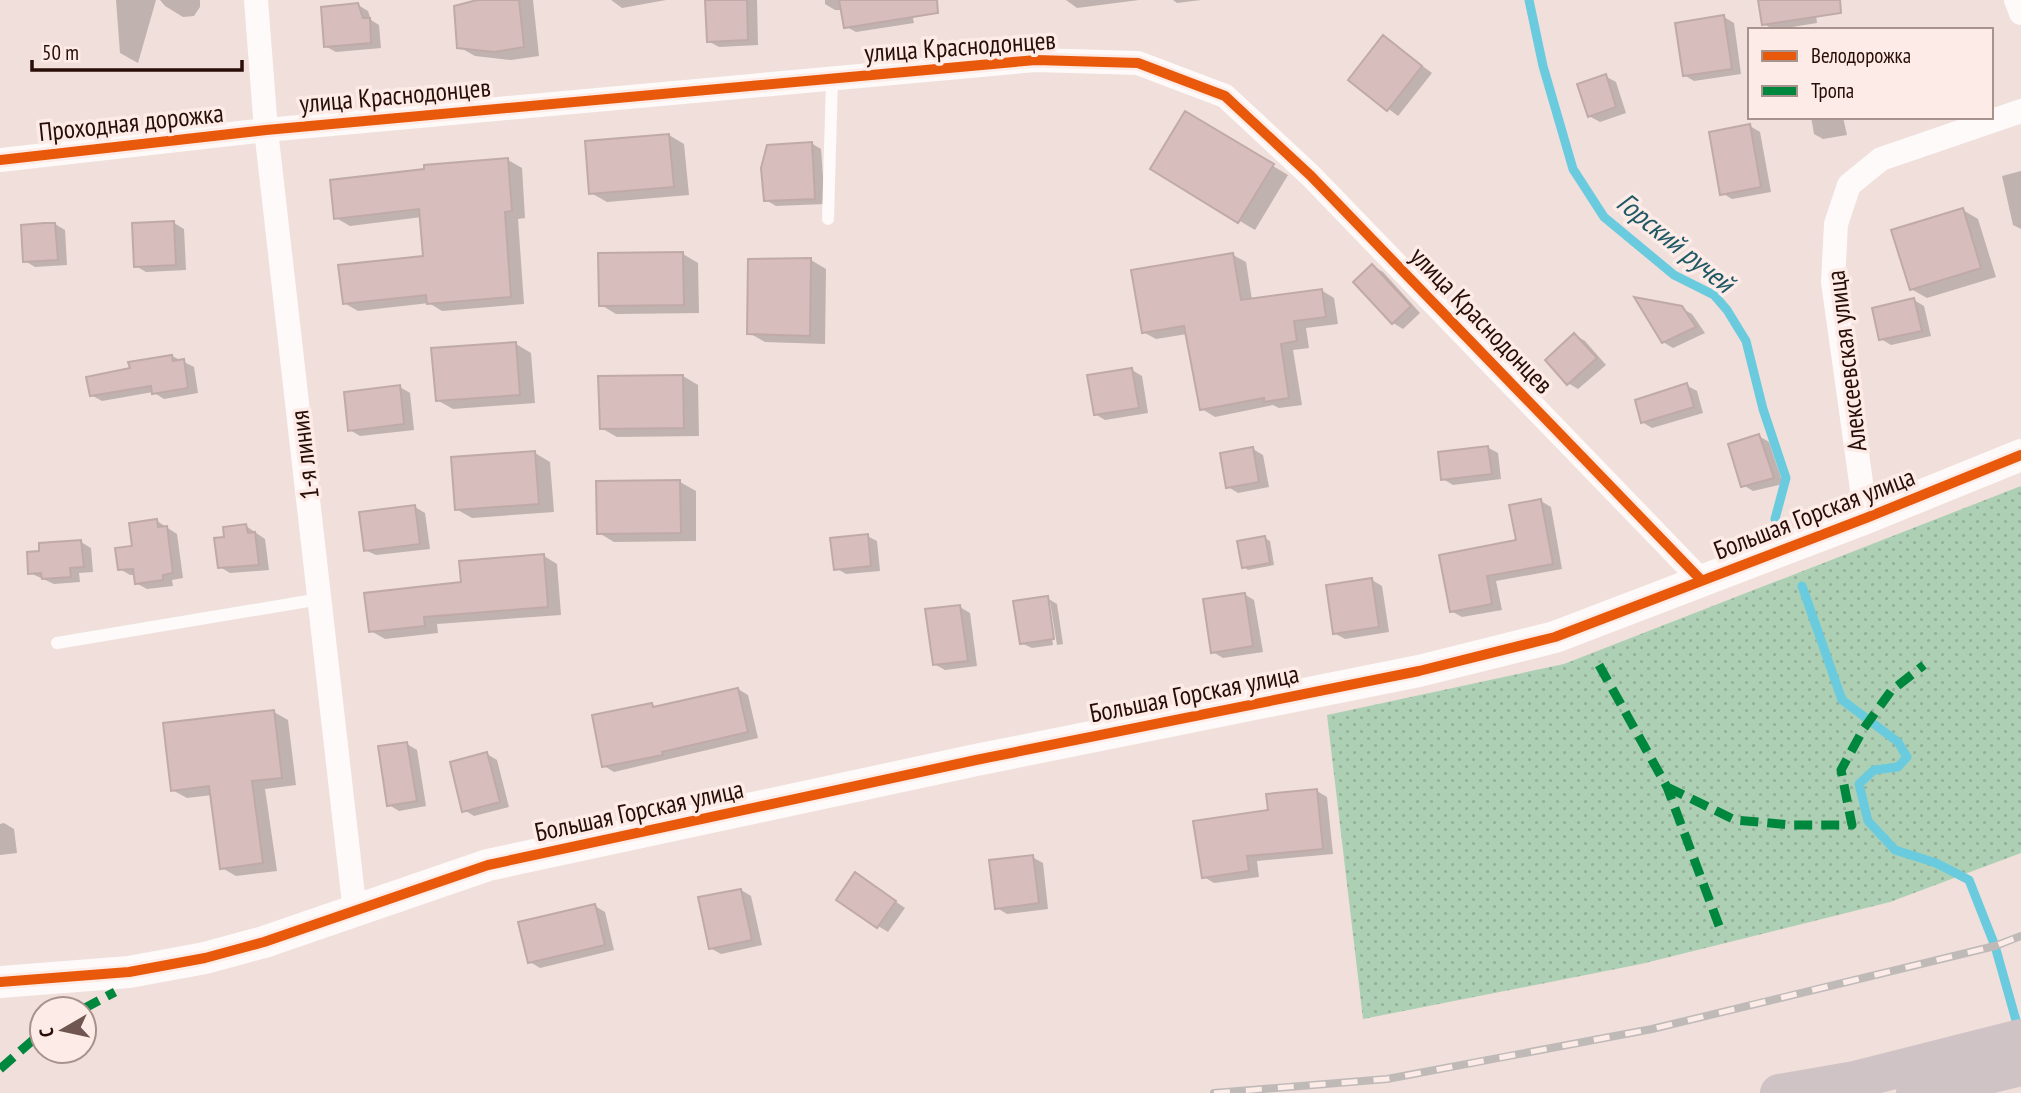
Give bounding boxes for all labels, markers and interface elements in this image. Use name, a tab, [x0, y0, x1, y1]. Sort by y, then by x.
street label: улица Краснодонцев	[863, 23, 1057, 69]
scale bar	[32, 28, 242, 72]
legend	[1748, 28, 1993, 119]
text: 50 m	[42, 39, 79, 66]
text: Велодорожка	[1811, 42, 1911, 69]
street label: улица Краснодонцев	[298, 70, 492, 120]
text: Тропа	[1811, 77, 1854, 104]
street label: Проходная дорожка	[37, 96, 225, 148]
water label: Горский ручей	[1610, 183, 1744, 302]
street label: улица Краснодонцев	[1404, 240, 1560, 400]
street label: Алексеевская улица	[1819, 269, 1873, 453]
street label: 1-я линия	[282, 409, 326, 501]
street label: Большая Горская улица	[1709, 460, 1919, 566]
street label: Большая Горская улица	[1087, 657, 1301, 729]
street label: Большая Горская улица	[532, 772, 746, 848]
north arrow	[28, 995, 98, 1065]
text: С	[34, 1026, 59, 1039]

